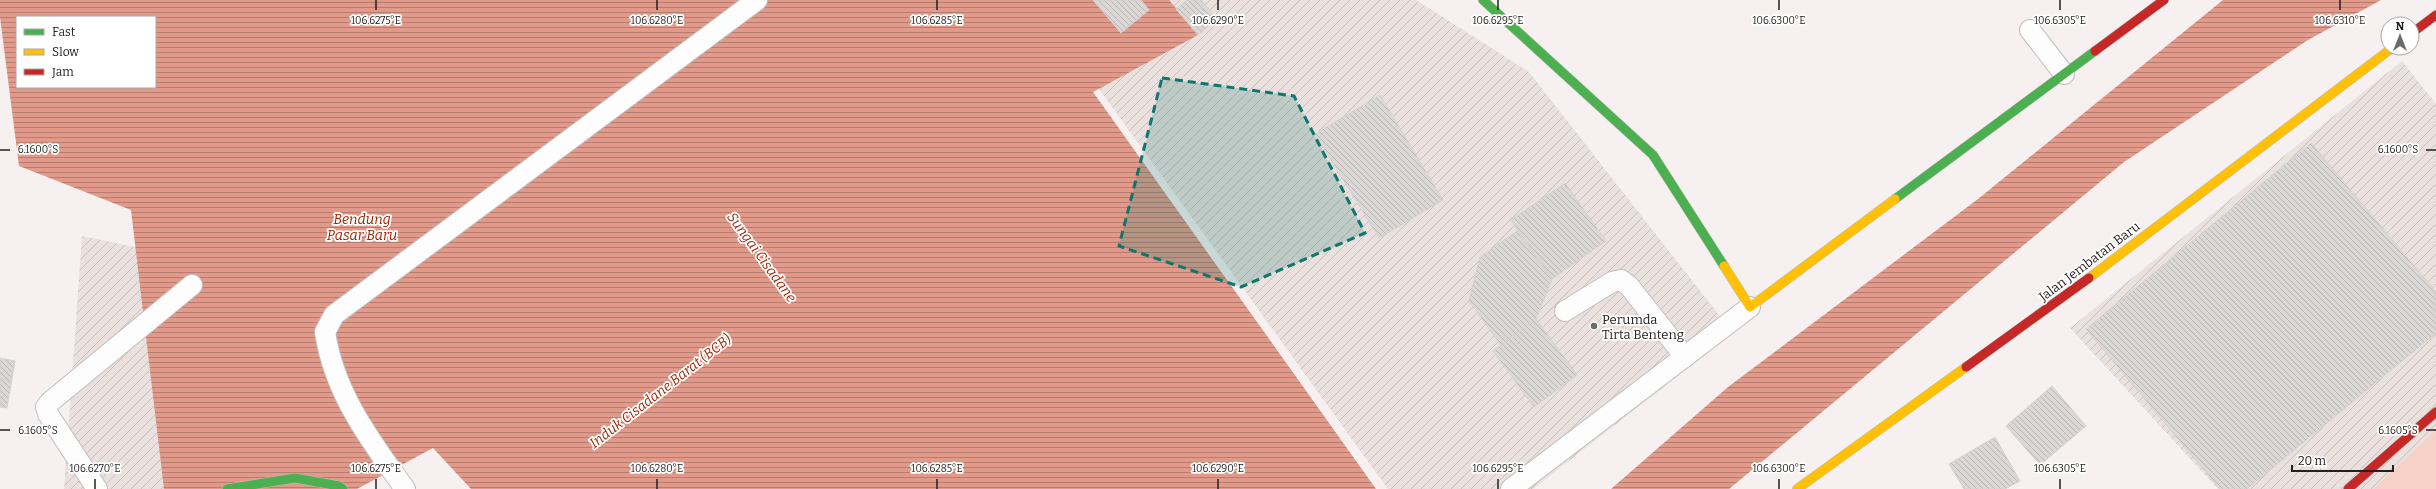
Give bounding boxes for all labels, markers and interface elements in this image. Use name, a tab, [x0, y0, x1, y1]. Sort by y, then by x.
text: 106.6275°E	[351, 15, 401, 27]
text: 106.6280°E	[631, 15, 683, 27]
text: 106.6285°E	[911, 15, 963, 27]
text: 106.6290°E	[1192, 15, 1244, 27]
text: 106.6295°E	[1472, 15, 1524, 27]
text: 106.6300°E	[1753, 15, 1805, 27]
text: 106.6305°E	[2034, 15, 2086, 27]
text: 106.6310°E	[2315, 15, 2365, 27]
legend	[16, 16, 156, 88]
north arrow	[2380, 16, 2420, 56]
text: N	[2396, 20, 2405, 33]
text: Fast	[52, 25, 76, 39]
text: Slow	[52, 45, 79, 59]
text: Jam	[51, 65, 74, 79]
text: 6.1600°S	[18, 144, 58, 156]
text: 6.1600°S	[2378, 144, 2418, 156]
water label: Sungai Cisadane	[723, 209, 800, 305]
water label: Bendung Pasar Baru	[327, 211, 397, 244]
street label: Jalan Jembatan Baru	[2035, 219, 2143, 305]
place label: Perumda Tirta Benteng	[1602, 312, 1684, 342]
marker: Perumda Tirta Benteng	[1589, 321, 1599, 331]
water label: Induk Cisadane Barat (BCB)	[586, 330, 735, 452]
text: 6.1605°S	[18, 425, 58, 437]
text: 6.1605°S	[2378, 425, 2418, 437]
scale bar	[2292, 447, 2393, 473]
text: 20 m	[2298, 454, 2327, 468]
text: 106.6270°E	[69, 463, 121, 475]
text: 106.6275°E	[351, 463, 401, 475]
text: 106.6280°E	[631, 463, 683, 475]
text: 106.6285°E	[911, 463, 963, 475]
text: 106.6290°E	[1192, 463, 1244, 475]
text: 106.6295°E	[1472, 463, 1524, 475]
text: 106.6300°E	[1753, 463, 1805, 475]
text: 106.6305°E	[2034, 463, 2086, 475]

